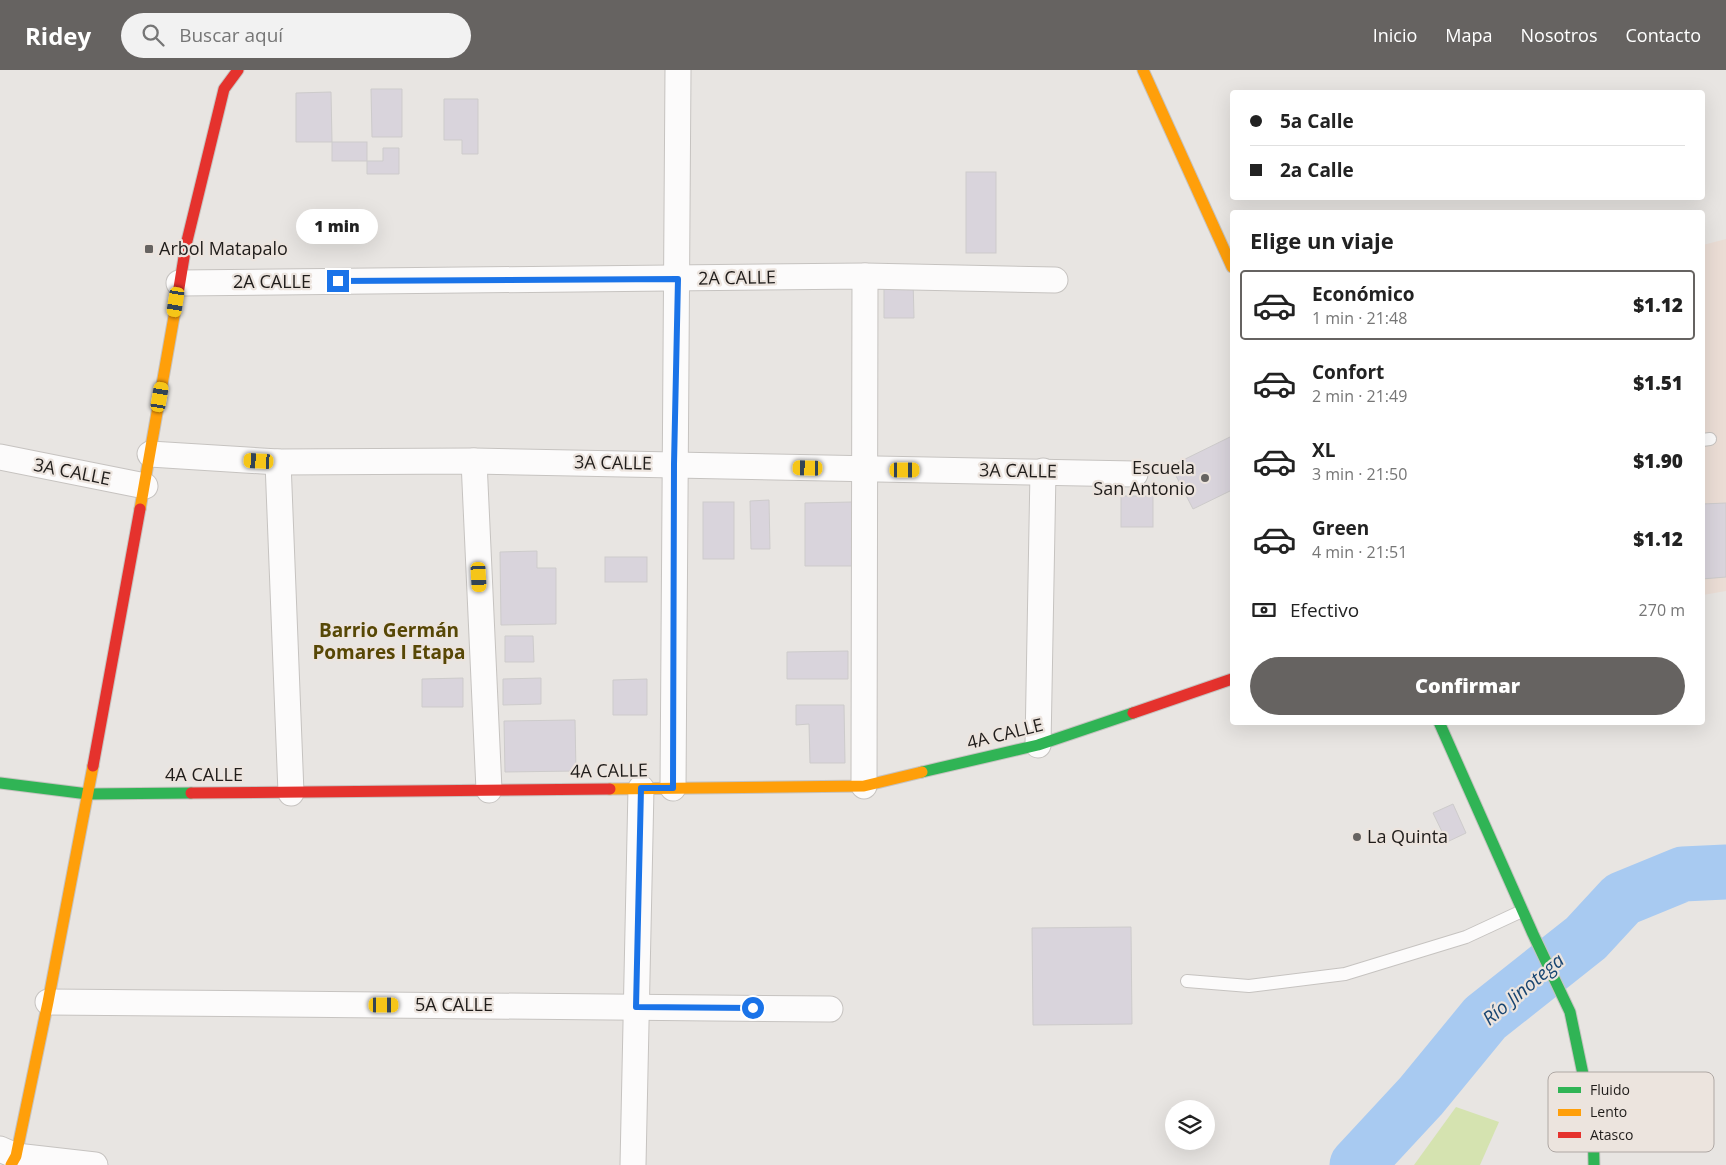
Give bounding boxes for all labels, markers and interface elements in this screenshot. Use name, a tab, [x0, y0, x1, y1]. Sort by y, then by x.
search box	[121, 13, 471, 58]
text: Ridey	[25, 19, 91, 52]
icon: search	[139, 21, 167, 49]
text: Buscar aquí	[179, 22, 283, 48]
text: Inicio	[1373, 23, 1417, 47]
text: Mapa	[1445, 23, 1493, 47]
text: Nosotros	[1521, 23, 1598, 47]
text: Contacto	[1626, 23, 1701, 47]
text: 5a Calle	[1280, 108, 1354, 134]
text: 2a Calle	[1280, 157, 1354, 183]
callout: 1 min	[297, 208, 379, 244]
text: 1 min	[314, 215, 360, 237]
text: Elige un viaje	[1250, 225, 1394, 255]
place label: Arbol Matapalo	[159, 236, 288, 260]
marker: Arbol Matapalo	[143, 243, 155, 255]
street label: 2A CALLE	[698, 264, 776, 290]
street label: 2A CALLE	[233, 269, 311, 293]
route end	[327, 270, 349, 292]
text: Económico	[1312, 281, 1414, 307]
icon: car	[1252, 283, 1297, 328]
car	[166, 286, 185, 318]
text: $1.12	[1633, 292, 1683, 318]
text: 1 min · 21:48	[1312, 307, 1407, 329]
text: Confort	[1312, 359, 1384, 385]
icon: car	[1252, 361, 1297, 406]
text: $1.51	[1633, 370, 1683, 396]
car	[150, 381, 169, 413]
text: 2 min · 21:49	[1312, 385, 1407, 407]
text: XL	[1312, 437, 1335, 463]
icon: car	[1252, 439, 1297, 484]
text: $1.90	[1633, 448, 1683, 474]
street label: 3A CALLE	[574, 449, 652, 475]
street label: 3A CALLE	[32, 452, 113, 490]
car	[243, 453, 274, 469]
place label: Escuela San Antonio	[1093, 455, 1195, 500]
street label: 3A CALLE	[979, 457, 1057, 483]
car	[792, 460, 823, 476]
car	[890, 463, 920, 478]
text: 3 min · 21:50	[1312, 463, 1407, 485]
marker: Escuela San Antonio	[1199, 472, 1211, 484]
text: Green	[1312, 515, 1369, 541]
icon: car	[1252, 517, 1297, 562]
text: $1.12	[1633, 526, 1683, 552]
text: 4 min · 21:51	[1312, 541, 1407, 563]
car	[470, 562, 487, 592]
icon: cash	[1250, 596, 1278, 624]
text: Efectivo	[1290, 597, 1359, 623]
text: 270 m	[1639, 599, 1685, 621]
district label: Barrio Germán Pomares I Etapa	[312, 617, 466, 665]
button: Confirmar	[1250, 657, 1685, 715]
street label: 4A CALLE	[964, 712, 1045, 754]
street label: 4A CALLE	[570, 757, 648, 783]
street label: 4A CALLE	[165, 762, 243, 786]
place label: La Quinta	[1367, 824, 1448, 848]
marker: La Quinta	[1351, 831, 1363, 843]
water label: Río Jinotega	[1477, 947, 1570, 1031]
street label: 5A CALLE	[415, 992, 493, 1016]
route start	[742, 997, 764, 1019]
car	[369, 998, 399, 1013]
legend	[1548, 1072, 1714, 1152]
text: Fluido	[1590, 1080, 1630, 1099]
map controls	[1165, 1100, 1215, 1150]
button: layers	[1165, 1100, 1215, 1150]
text: Lento	[1590, 1102, 1627, 1121]
text: Atasco	[1590, 1125, 1633, 1144]

